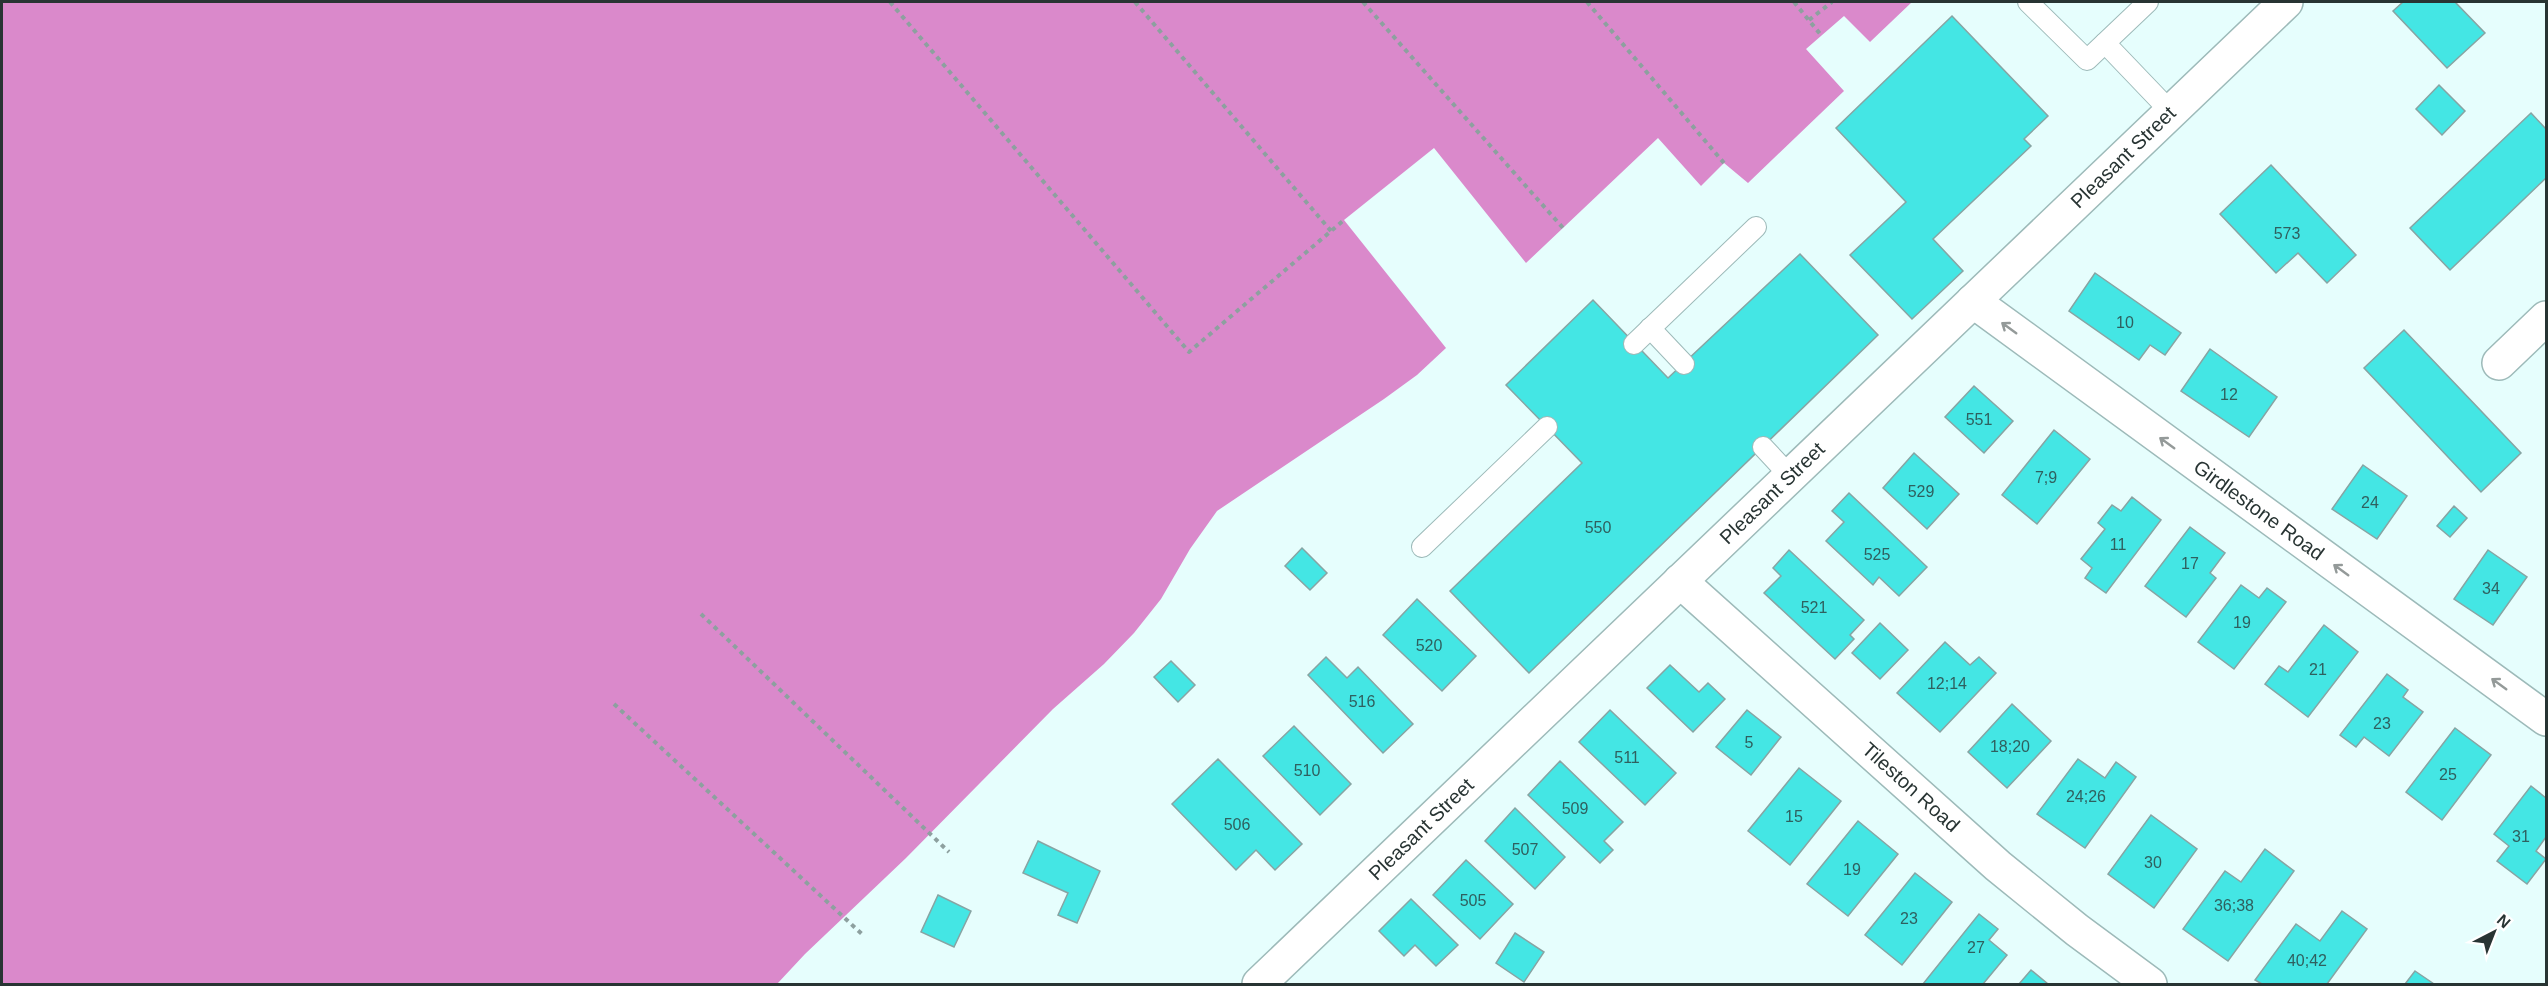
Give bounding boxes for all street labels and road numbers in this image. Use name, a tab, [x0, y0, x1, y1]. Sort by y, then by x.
street label: Pleasant Street	[2066, 101, 2180, 212]
street label: Pleasant Street	[1715, 437, 1829, 548]
street label: Girdlestone Road	[2190, 455, 2328, 565]
street label: Tileston Road	[1858, 738, 1964, 836]
street label: Pleasant Street	[1364, 773, 1478, 884]

